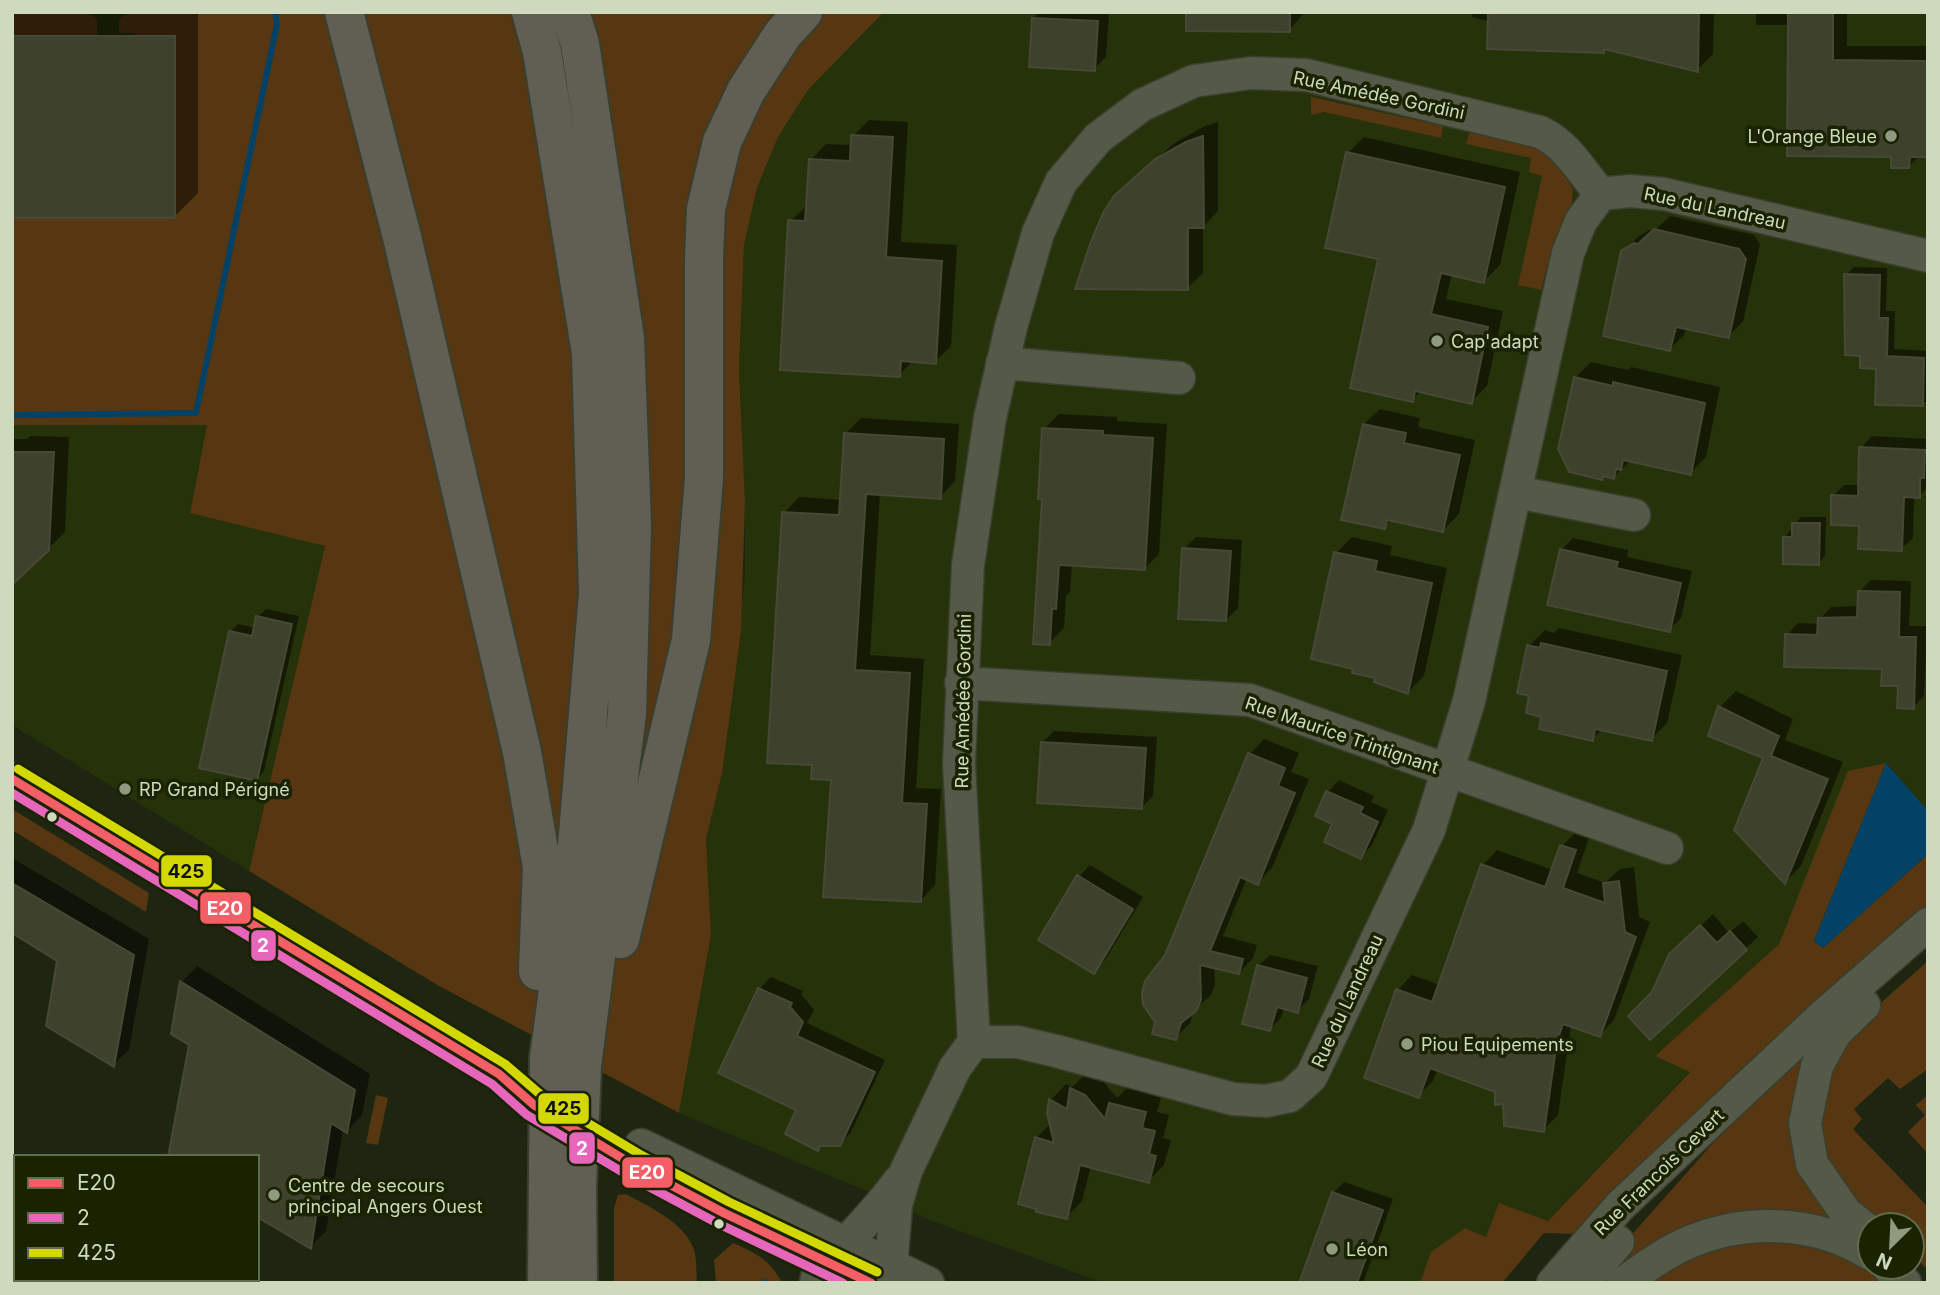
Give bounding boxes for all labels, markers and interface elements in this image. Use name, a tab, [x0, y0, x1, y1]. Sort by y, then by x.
street label: Rue Amédée Gordini	[1291, 67, 1467, 123]
place label: L'Orange Bleue	[1747, 126, 1877, 147]
marker: L'Orange Bleue	[1883, 128, 1899, 144]
street label: Rue du Landreau	[1642, 183, 1788, 233]
place label: Cap'adapt	[1451, 331, 1539, 352]
marker: Cap'adapt	[1429, 333, 1445, 349]
street label: Rue Amédée Gordini	[951, 614, 975, 788]
street label: Rue Maurice Trintignant	[1242, 692, 1442, 778]
place label: RP Grand Périgné	[139, 779, 290, 800]
marker: RP Grand Périgné	[117, 781, 133, 797]
unlabelled marker	[45, 810, 59, 824]
line badge: 425	[160, 854, 213, 888]
text: 425	[168, 860, 204, 883]
line badge: E20	[199, 891, 252, 925]
text: E20	[207, 897, 243, 920]
line badge: 2	[250, 929, 277, 962]
street label: Rue du Landreau	[1307, 931, 1387, 1071]
text: 2	[257, 934, 269, 957]
place label: Piou Equipements	[1421, 1034, 1574, 1055]
marker: Piou Equipements	[1399, 1036, 1415, 1052]
line badge: 425	[537, 1092, 590, 1125]
text: 425	[545, 1097, 581, 1120]
street label: Rue Francois Cevert	[1590, 1105, 1728, 1239]
line badge: 2	[568, 1131, 596, 1165]
text: 2	[576, 1137, 588, 1160]
legend	[14, 1155, 259, 1281]
line badge: E20	[621, 1156, 674, 1189]
text: E20	[629, 1161, 665, 1184]
text: E20	[77, 1170, 116, 1195]
place label: Centre de secours principal Angers Ouest	[288, 1175, 483, 1217]
marker: Centre de secours principal Angers Ouest	[266, 1187, 282, 1203]
text: 2	[77, 1205, 90, 1230]
north arrow	[1856, 1211, 1926, 1281]
unlabelled marker	[712, 1217, 726, 1231]
place label: Léon	[1346, 1239, 1388, 1260]
text: 425	[77, 1240, 116, 1265]
marker: Léon	[1324, 1241, 1340, 1257]
text: N	[1873, 1248, 1896, 1275]

